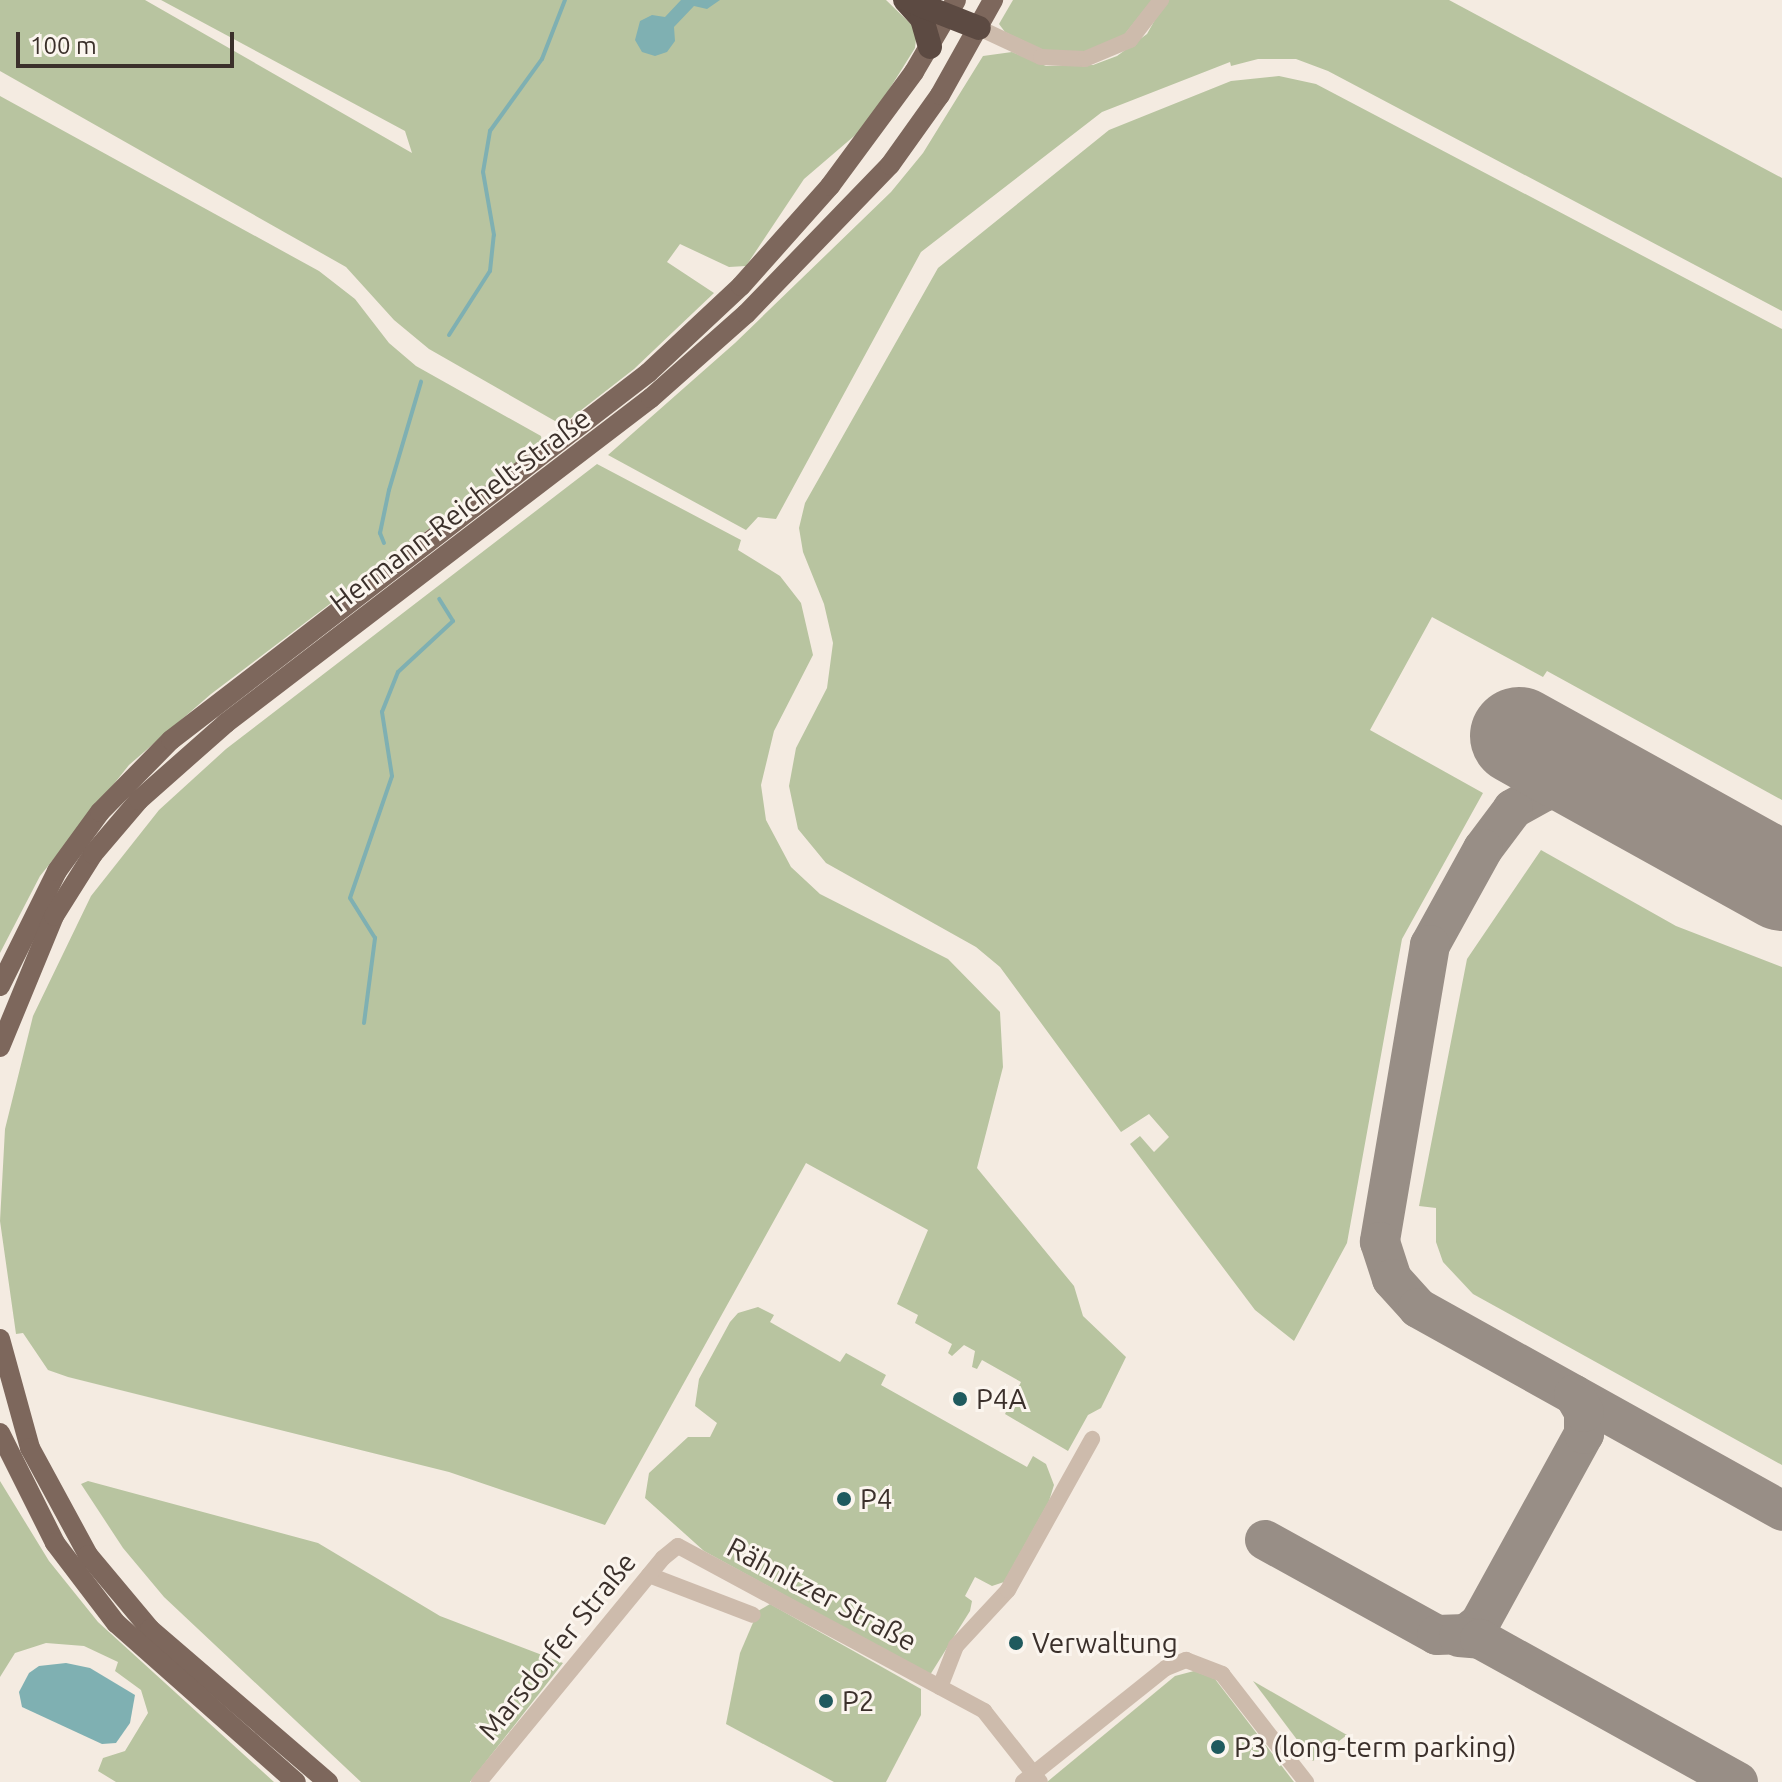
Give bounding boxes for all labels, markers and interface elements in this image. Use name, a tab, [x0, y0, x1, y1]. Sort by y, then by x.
scale bar	[20, 16, 238, 66]
text: 100 m	[30, 32, 97, 59]
street label: Hermann-Reichelt-Straße	[323, 401, 597, 619]
place label: P4A	[976, 1382, 1027, 1416]
marker: P4A	[951, 1390, 969, 1408]
place label: P4	[860, 1482, 893, 1516]
marker: P4	[835, 1490, 853, 1508]
street label: Rähnitzer Straße	[722, 1530, 922, 1658]
street label: Marsdorfer Straße	[471, 1546, 643, 1746]
place label: Verwaltung	[1032, 1626, 1178, 1660]
marker: Verwaltung	[1007, 1634, 1025, 1652]
place label: P2	[842, 1684, 875, 1718]
marker: P2	[817, 1692, 835, 1710]
place label: P3 (long-term parking)	[1234, 1730, 1516, 1764]
marker: P3 (long-term parking)	[1209, 1738, 1227, 1756]

